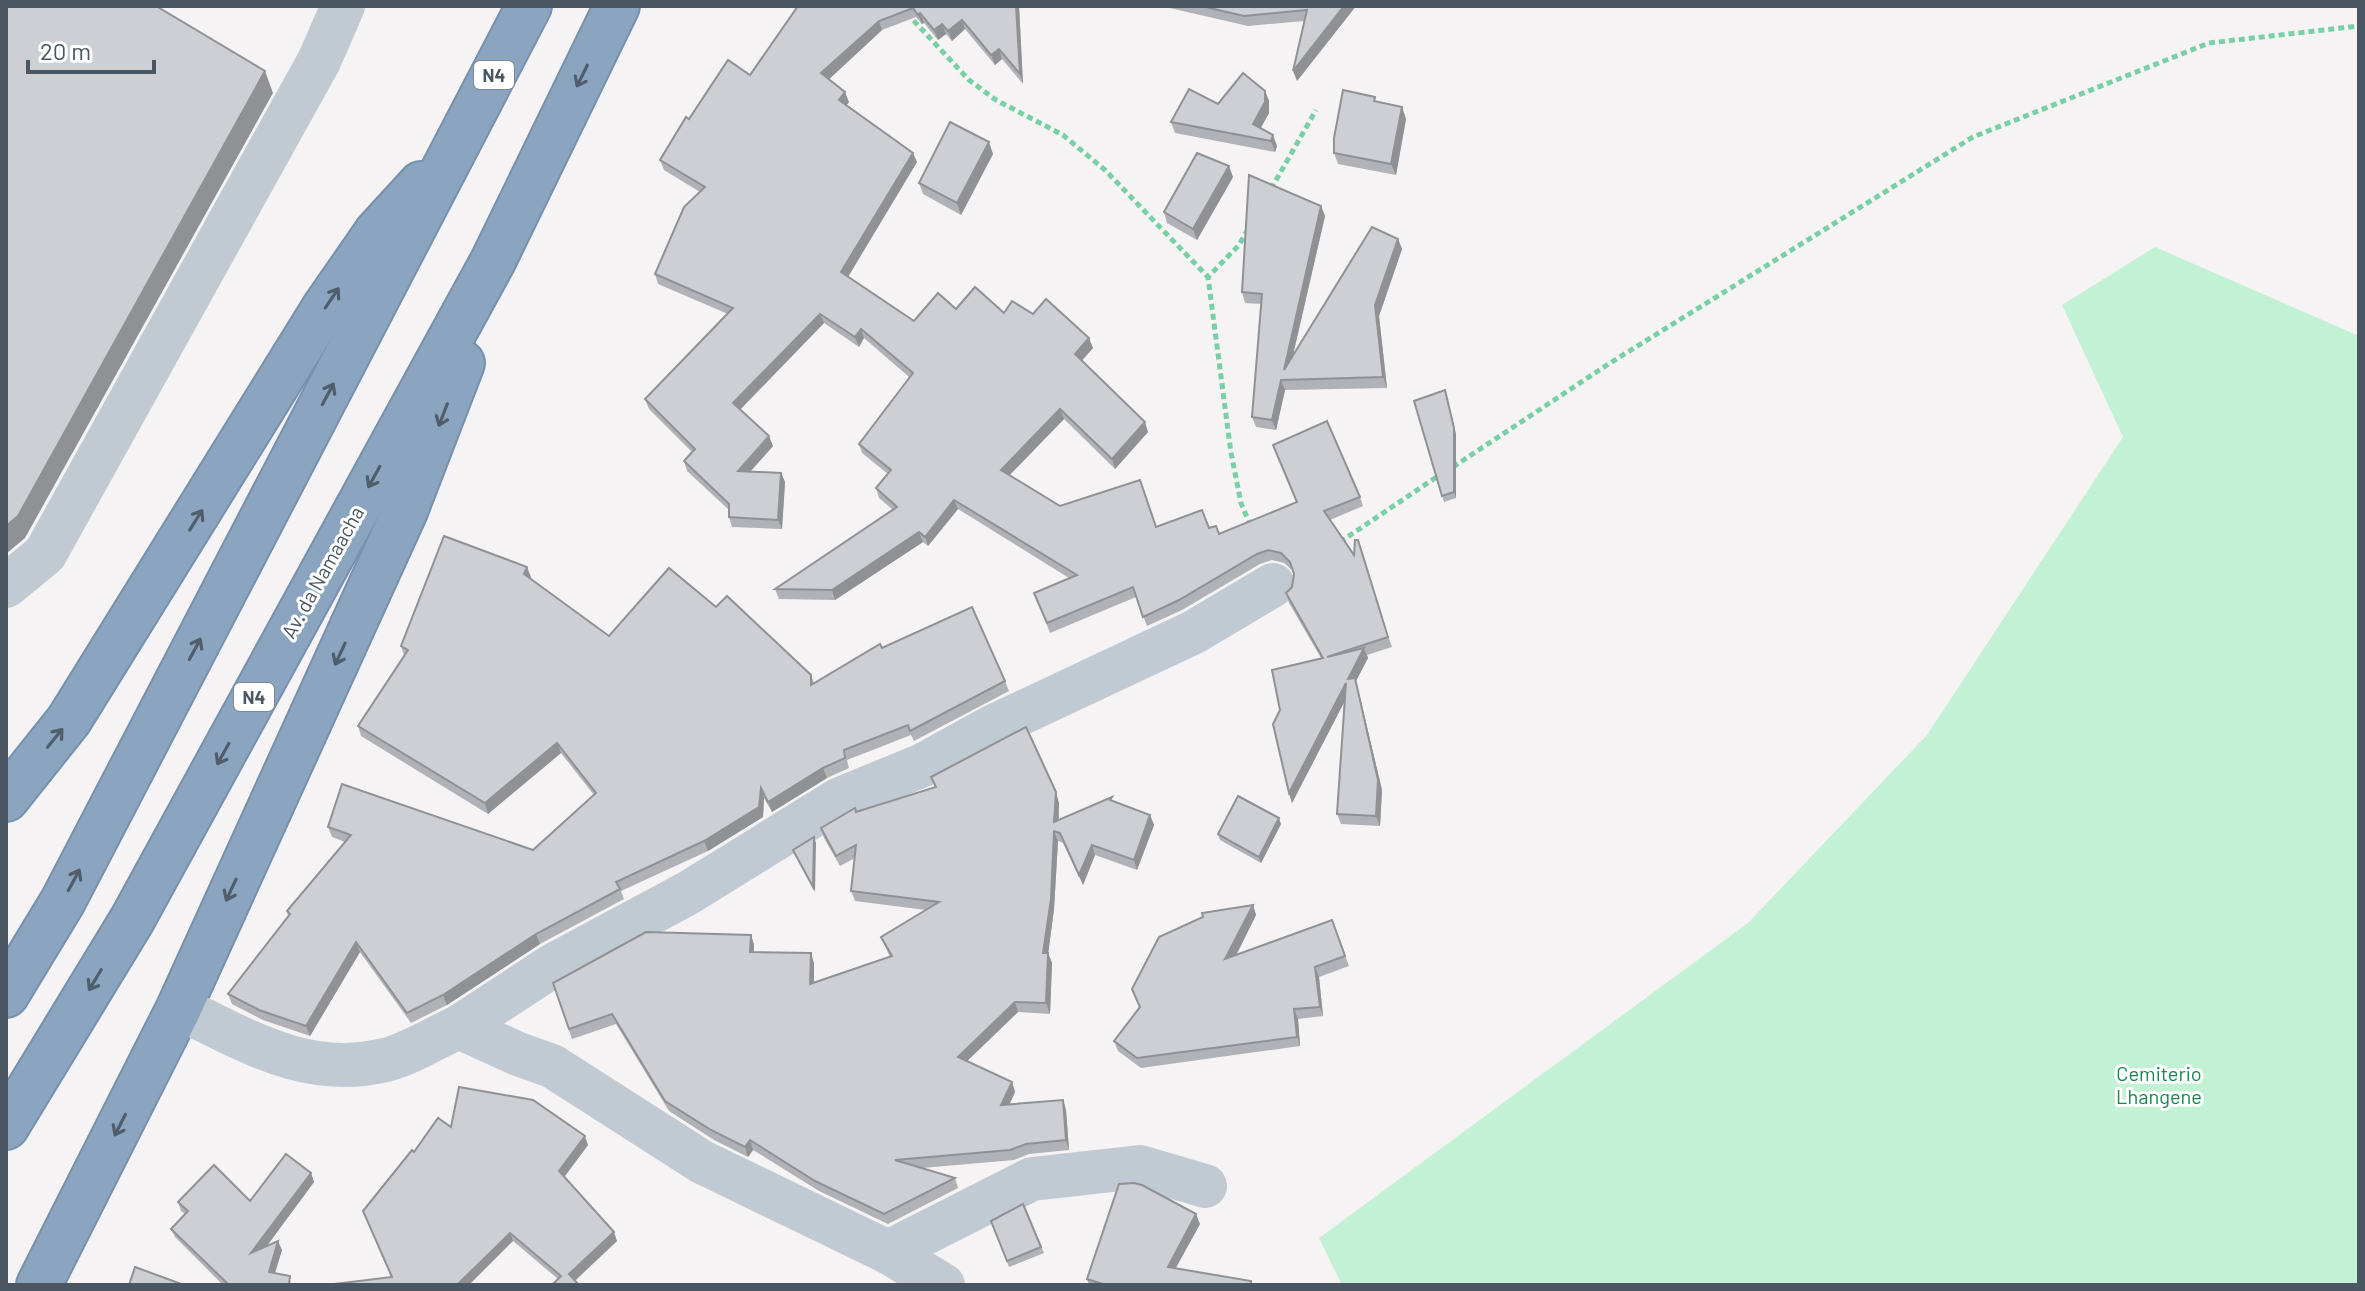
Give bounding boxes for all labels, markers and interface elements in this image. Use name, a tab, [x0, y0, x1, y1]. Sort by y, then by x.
scale bar	[28, 24, 154, 74]
text: 20 m	[40, 36, 91, 65]
road number: N4	[474, 61, 514, 89]
one-way arrow	[574, 64, 590, 88]
one-way arrow	[323, 288, 340, 310]
one-way arrow	[321, 383, 337, 407]
one-way arrow	[435, 402, 449, 427]
one-way arrow	[366, 465, 382, 488]
street label: Av. da Namaacha	[276, 502, 368, 642]
one-way arrow	[188, 509, 204, 532]
one-way arrow	[187, 638, 203, 662]
one-way arrow	[331, 641, 346, 665]
road number: N4	[234, 683, 274, 711]
one-way arrow	[46, 728, 64, 749]
one-way arrow	[214, 742, 230, 765]
one-way arrow	[67, 868, 83, 892]
one-way arrow	[223, 877, 238, 901]
one-way arrow	[87, 968, 103, 991]
park label: Cemiterio Lhangene	[2116, 1061, 2202, 1108]
one-way arrow	[111, 1112, 127, 1136]

